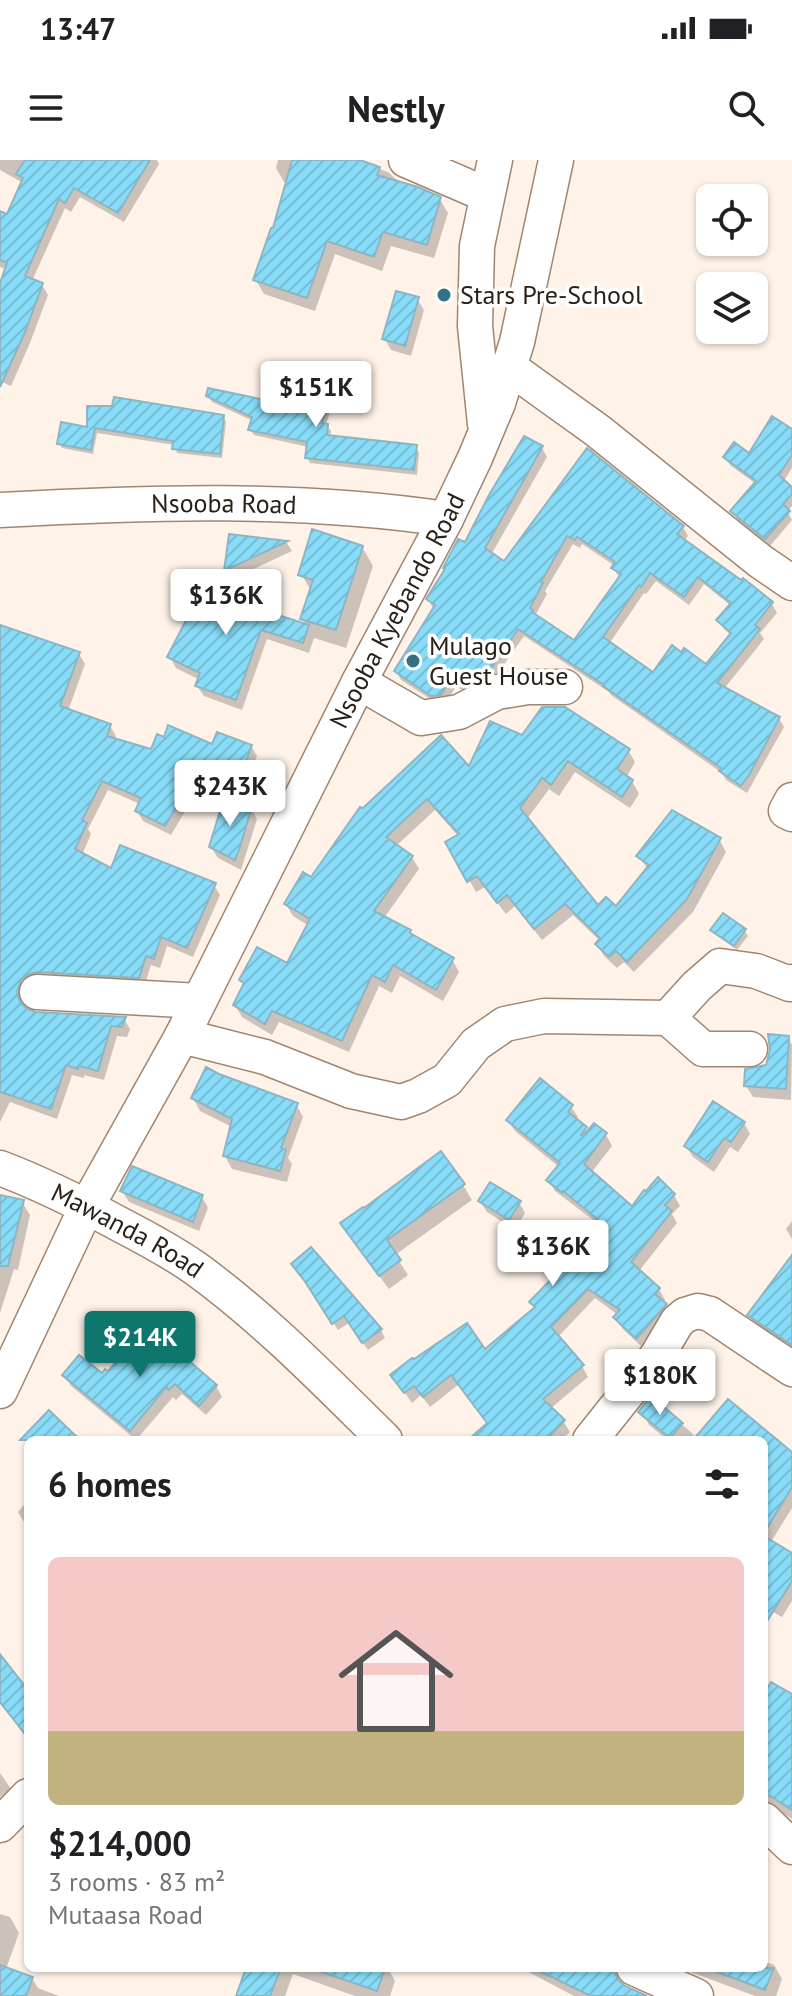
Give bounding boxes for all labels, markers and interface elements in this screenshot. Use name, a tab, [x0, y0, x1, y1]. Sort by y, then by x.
text: 13:47	[40, 9, 116, 48]
text: Nestly	[347, 85, 445, 132]
icon: menu	[24, 86, 68, 130]
icon: search	[724, 86, 768, 130]
map controls	[696, 184, 768, 344]
button: locate	[696, 184, 768, 256]
button: layers	[696, 272, 768, 344]
place label: Stars Pre-School	[460, 278, 643, 311]
marker: Stars Pre-School	[435, 286, 453, 304]
pin: $151K	[260, 361, 372, 429]
text: $151K	[278, 370, 354, 403]
street label: Nsooba Road	[151, 486, 297, 521]
street label: Nsooba Kyebando Road	[322, 488, 472, 733]
pin: $136K	[170, 569, 282, 637]
text: $136K	[188, 578, 264, 611]
place label: Mulago Guest House	[429, 629, 568, 692]
marker: Mulago Guest House	[404, 652, 422, 670]
pin: $243K	[174, 760, 286, 828]
text: $243K	[192, 769, 268, 802]
street label: Mawanda Road	[46, 1175, 210, 1285]
pin: $136K	[497, 1220, 609, 1288]
text: $136K	[515, 1229, 591, 1262]
pin: $214K	[84, 1311, 196, 1379]
text: $214K	[102, 1320, 178, 1353]
pin: $180K	[604, 1349, 716, 1417]
text: $180K	[622, 1358, 698, 1391]
text: 6 homes	[48, 1462, 172, 1506]
icon: filters	[700, 1462, 744, 1506]
icon: home	[324, 1609, 468, 1753]
text: $214,000	[48, 1821, 192, 1865]
text: 3 rooms · 83 m²	[48, 1865, 225, 1898]
text: Mutaasa Road	[48, 1898, 203, 1931]

